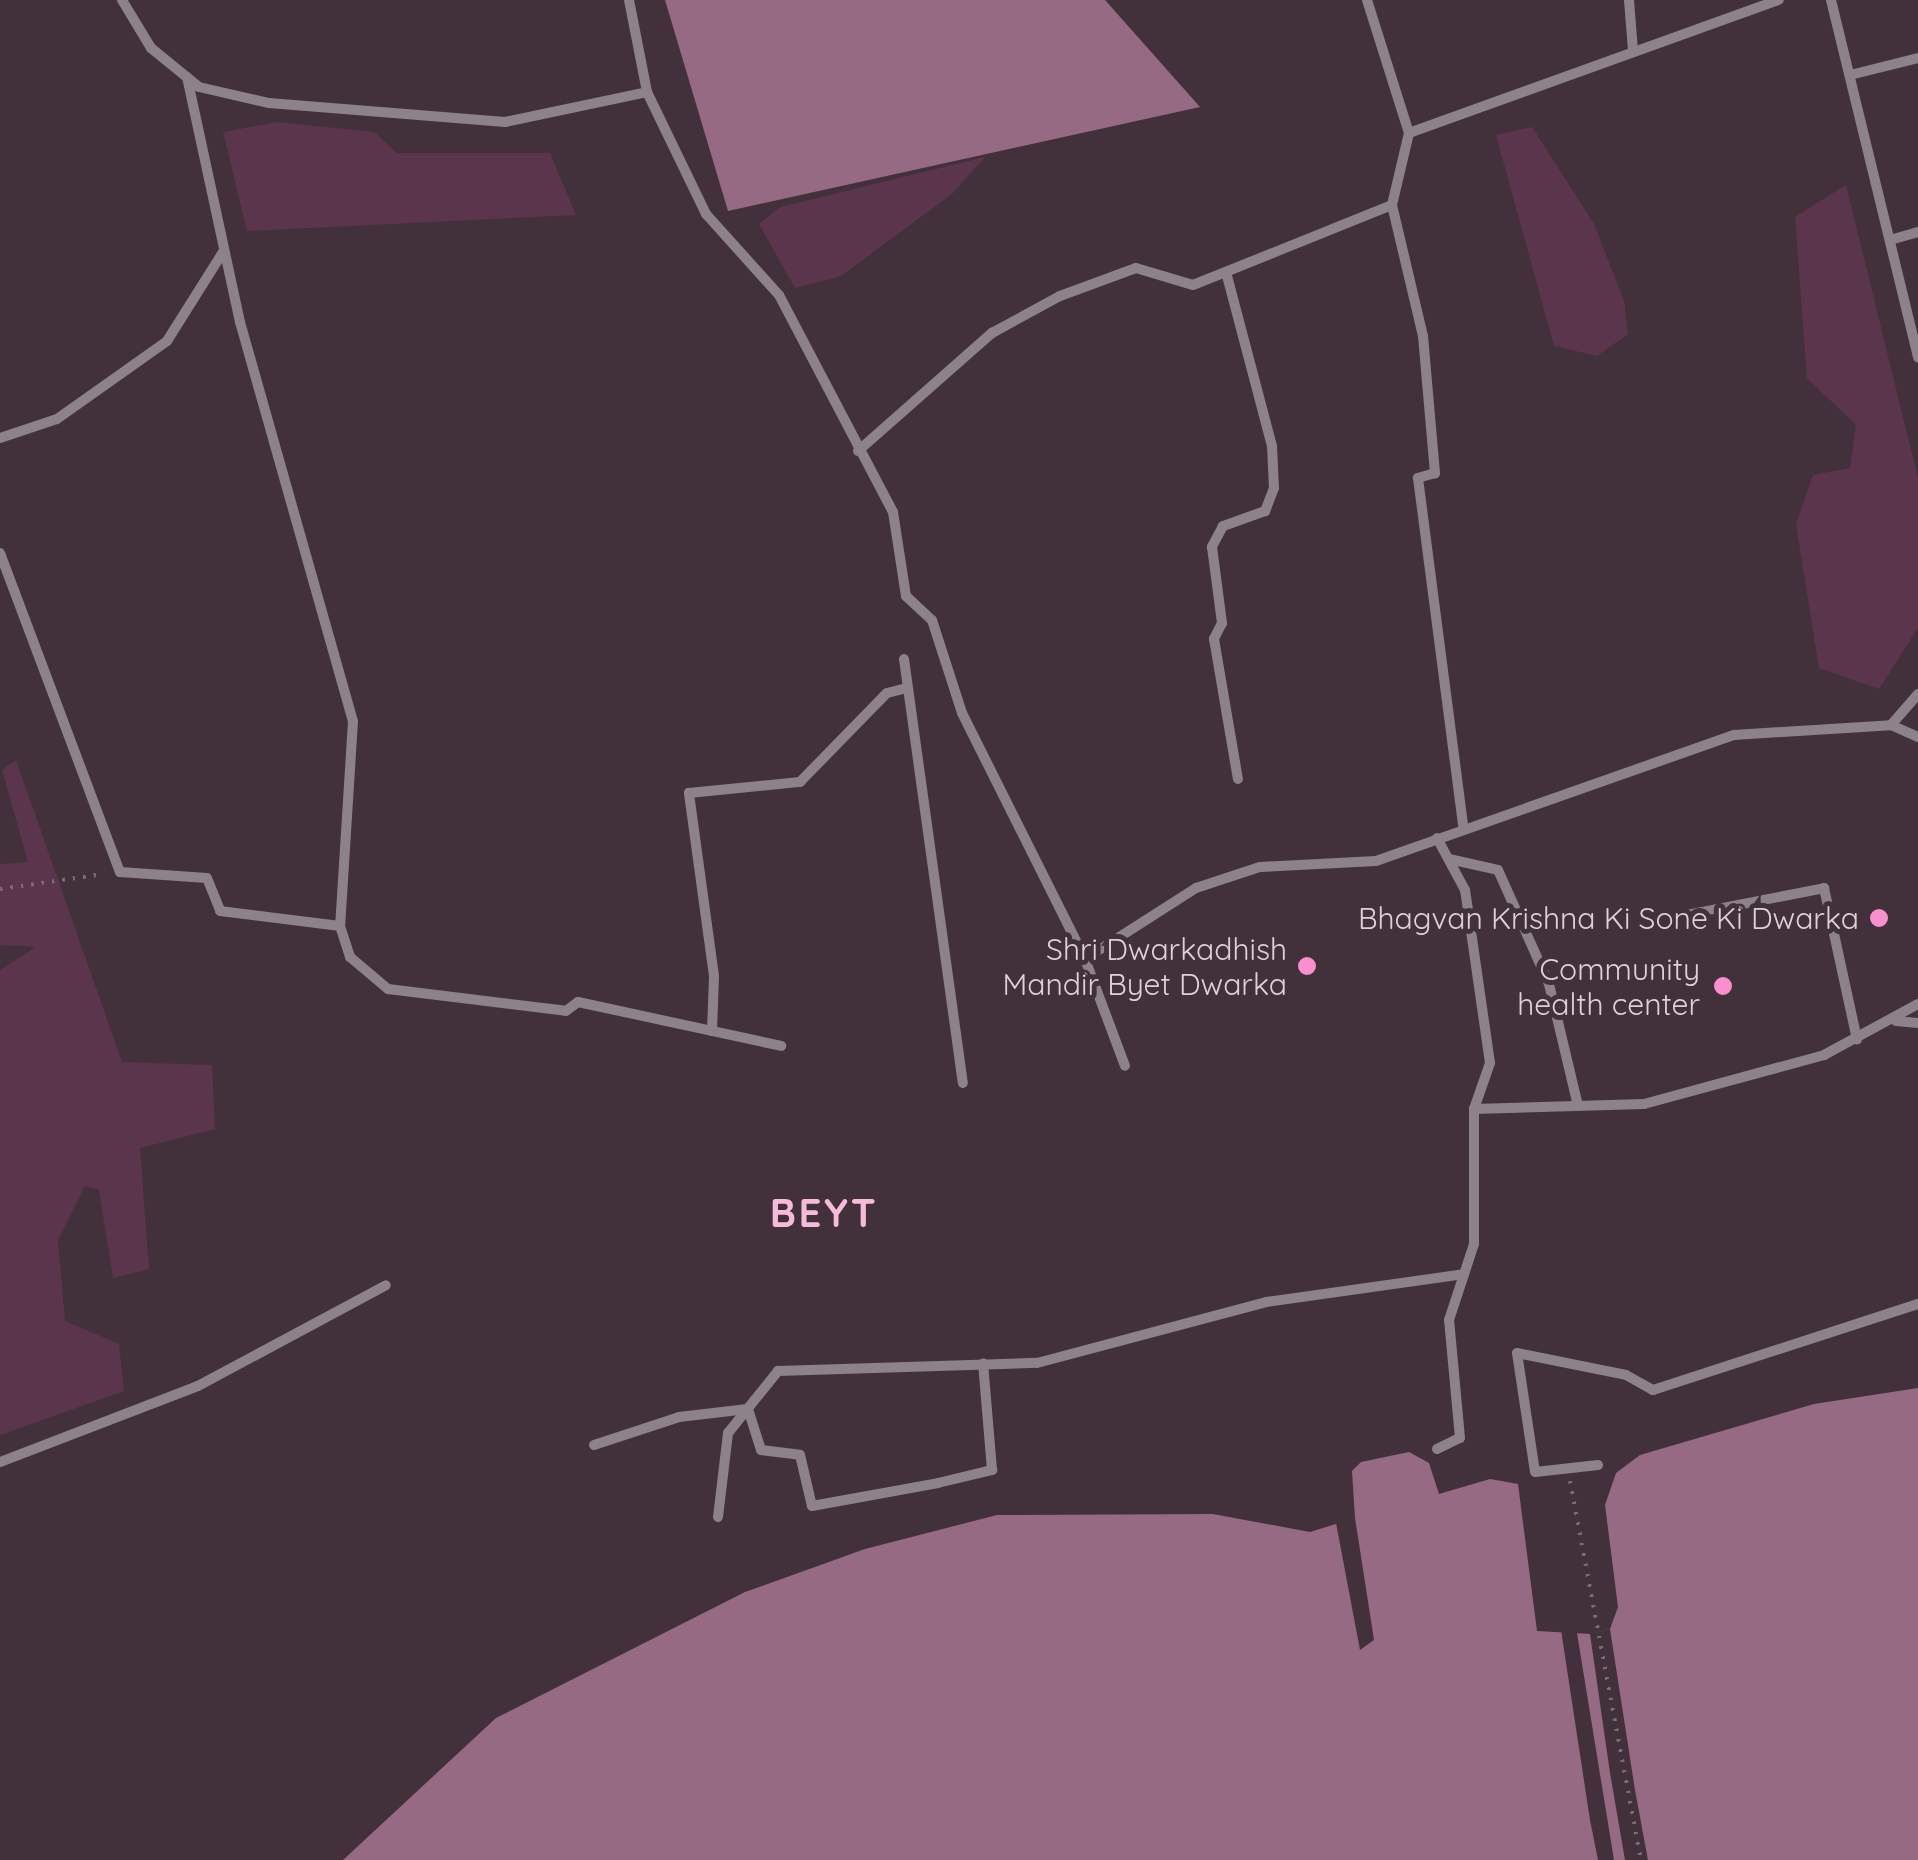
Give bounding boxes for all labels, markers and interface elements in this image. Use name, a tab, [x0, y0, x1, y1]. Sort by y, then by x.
place label: Bhagvan Krishna Ki Sone Ki Dwarka	[1358, 900, 1859, 936]
marker: Bhagvan Krishna Ki Sone Ki Dwarka	[1868, 907, 1890, 929]
place label: Shri Dwarkadhish Mandir Byet Dwarka	[1003, 931, 1287, 1002]
place label: Community health center	[1517, 951, 1700, 1022]
marker: Shri Dwarkadhish Mandir Byet Dwarka	[1296, 955, 1318, 977]
marker: Community health center	[1710, 973, 1736, 999]
district label: BEYT	[770, 1188, 878, 1236]

